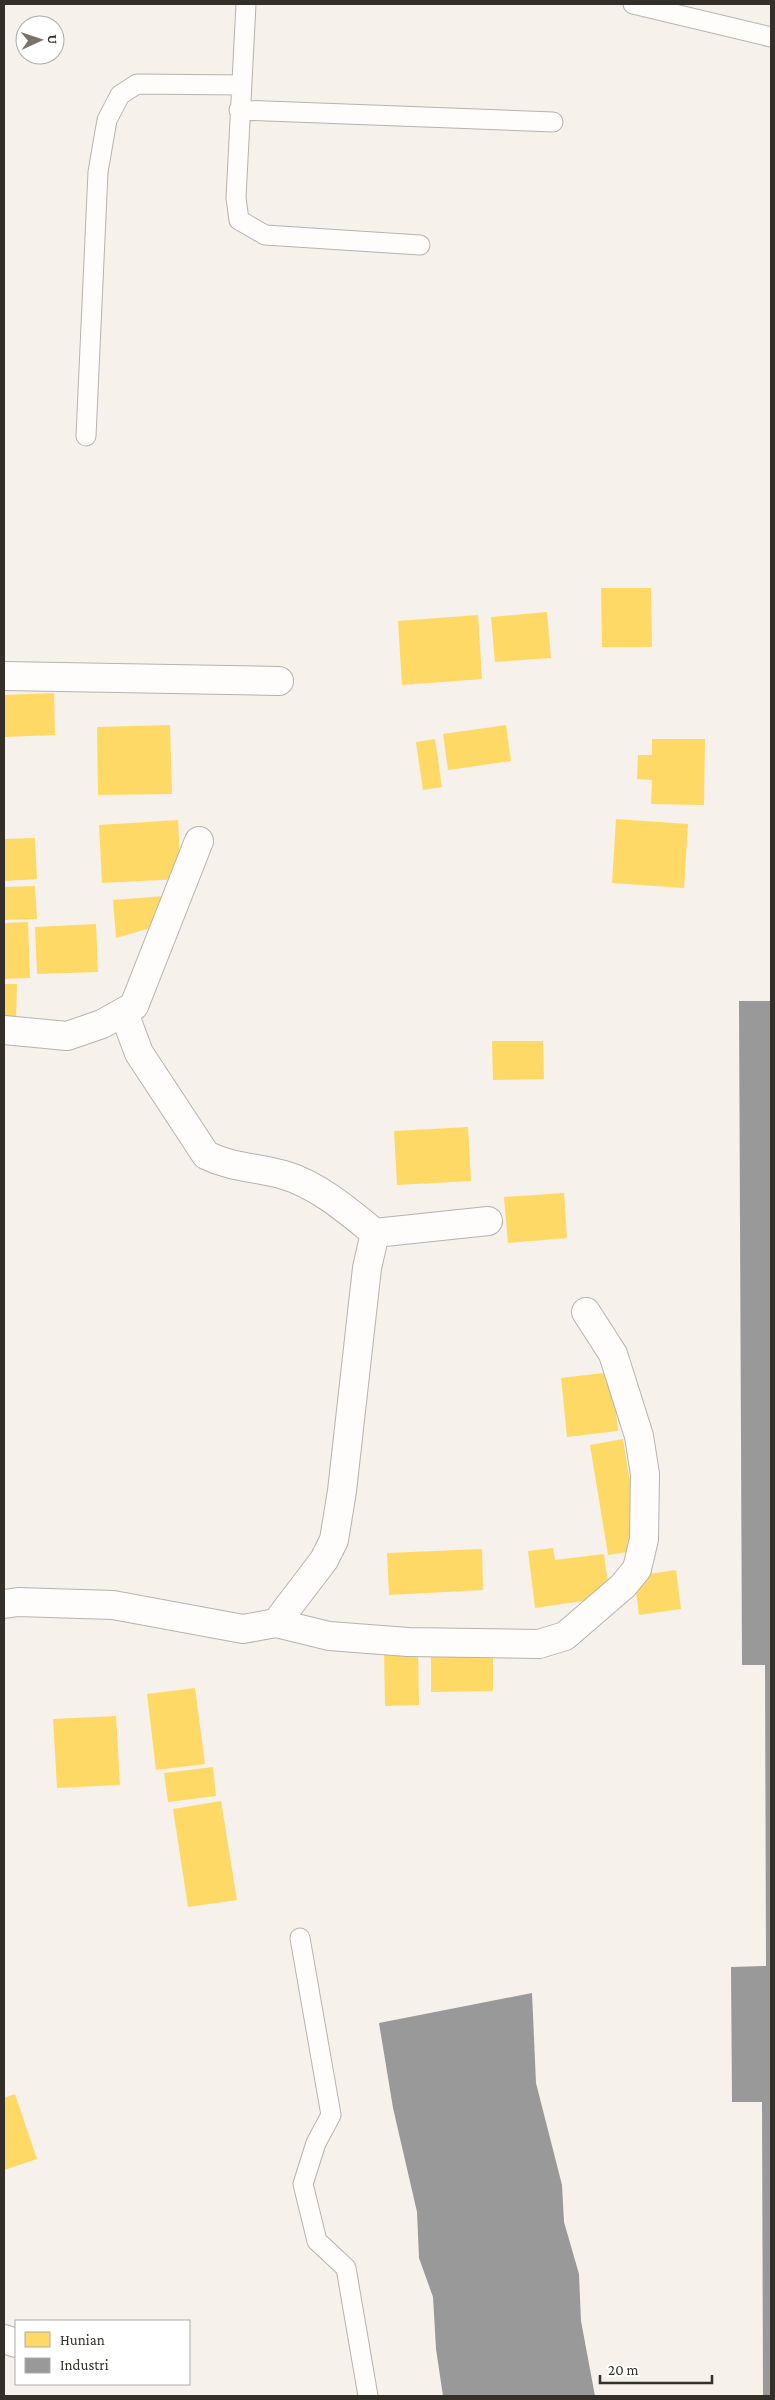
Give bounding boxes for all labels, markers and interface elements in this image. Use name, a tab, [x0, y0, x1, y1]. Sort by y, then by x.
north arrow	[15, 15, 65, 65]
text: U	[45, 34, 61, 45]
legend	[15, 2320, 190, 2385]
text: Hunian	[60, 2332, 105, 2348]
scale bar	[600, 2352, 712, 2384]
text: Industri	[60, 2357, 109, 2373]
text: 20 m	[608, 2362, 639, 2378]

